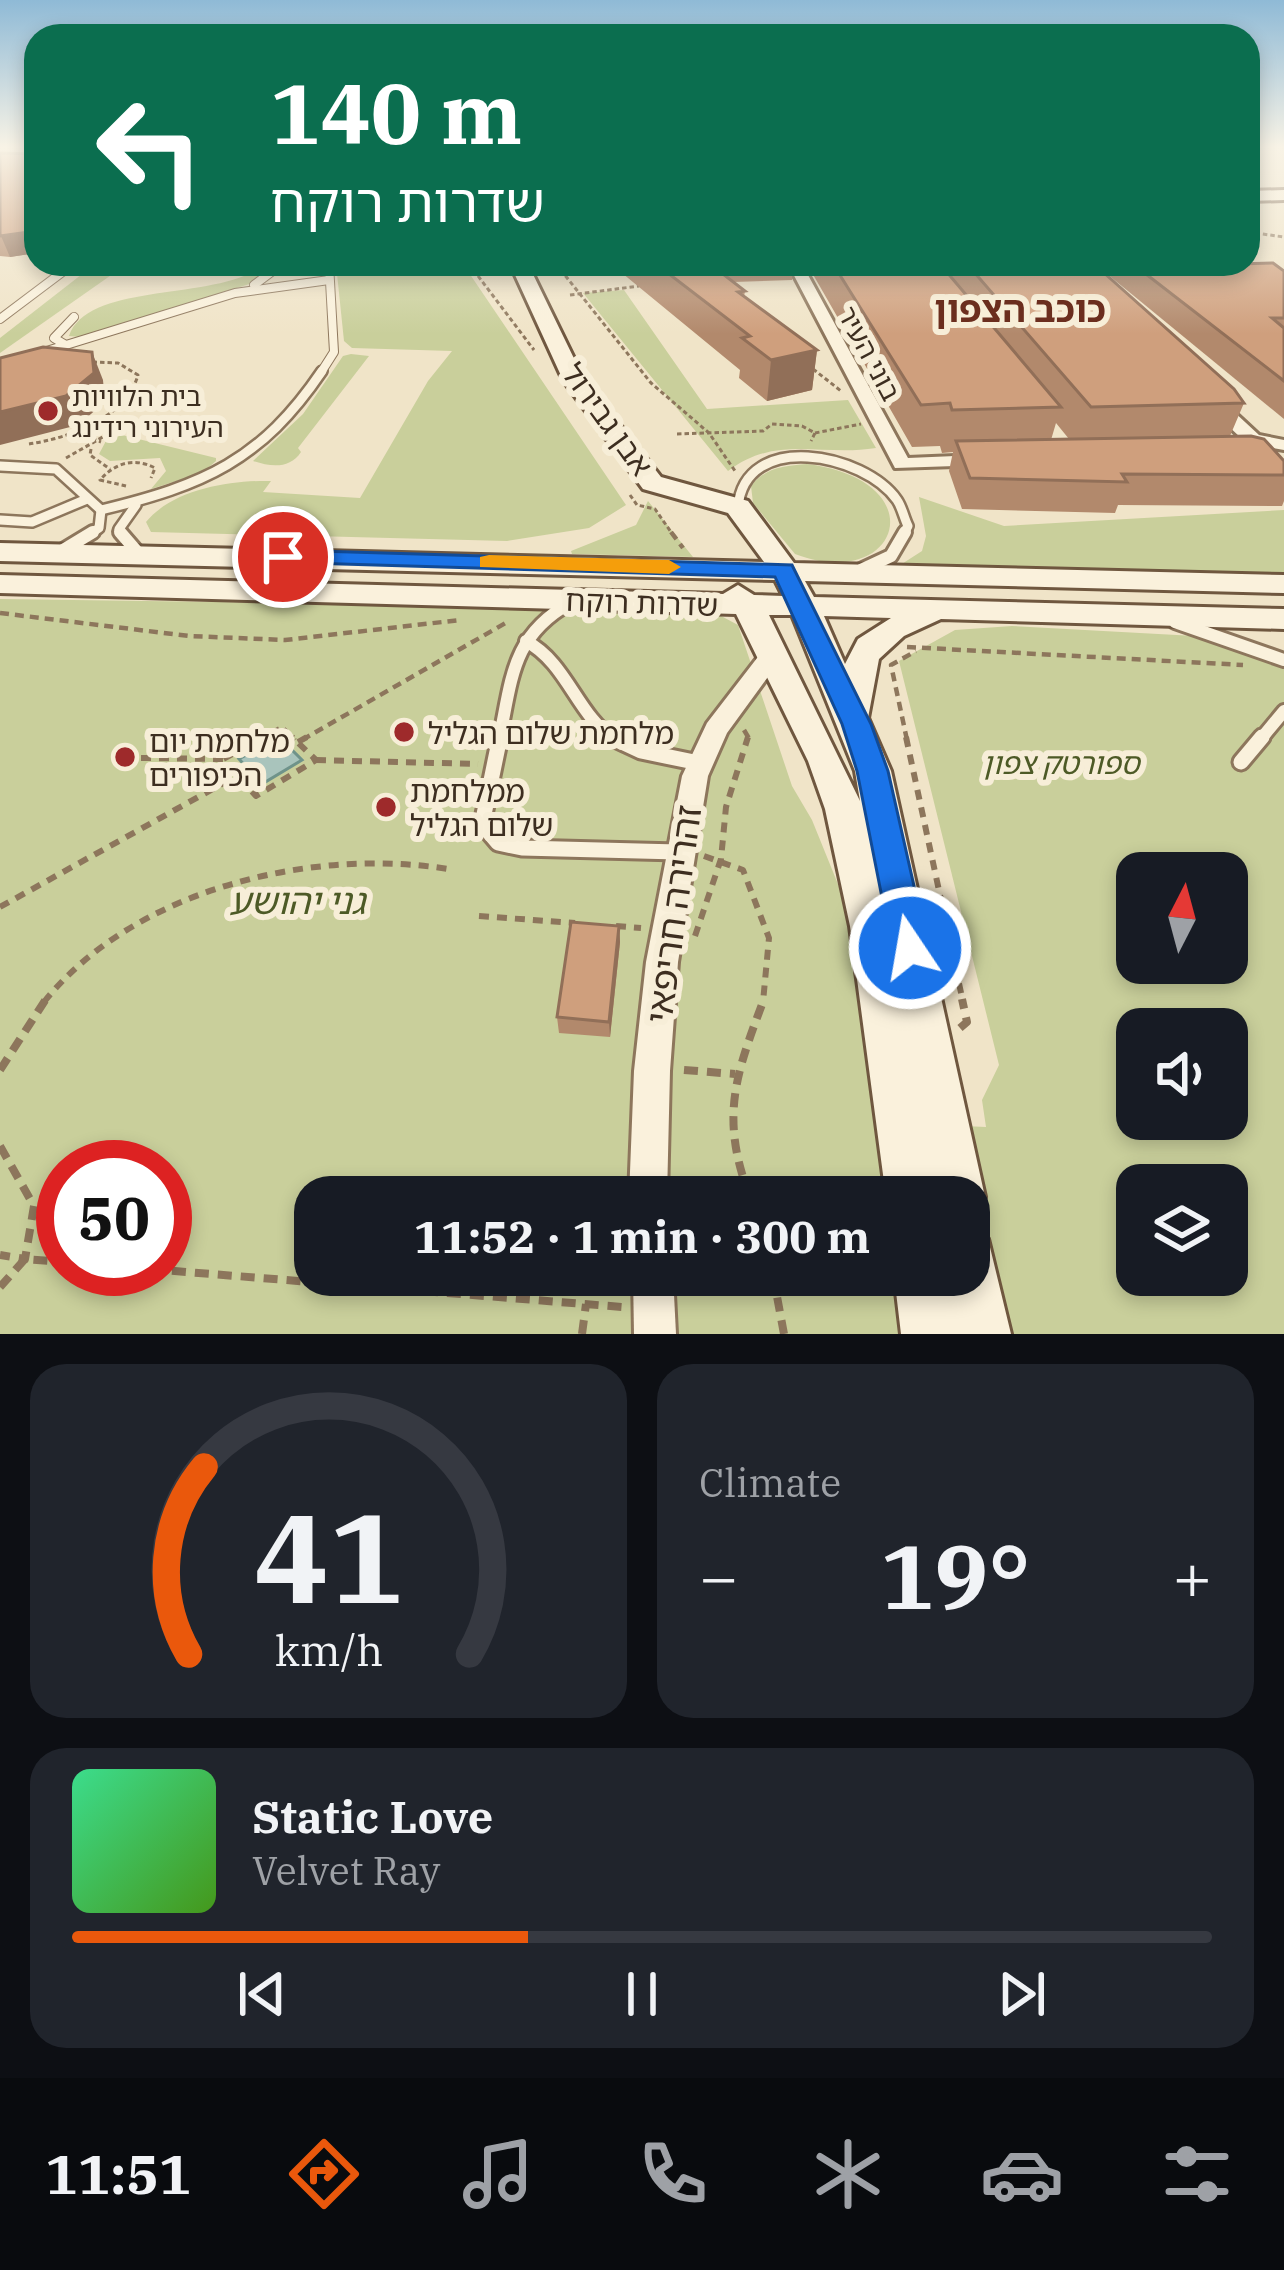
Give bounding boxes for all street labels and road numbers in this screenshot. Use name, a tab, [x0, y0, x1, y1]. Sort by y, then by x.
street label: בוני העיר	[831, 300, 909, 406]
street label: אבן גבירול	[554, 355, 662, 483]
street label: שדרות רוקח	[565, 580, 719, 624]
street label: זהרירה חריפאי	[634, 802, 712, 1026]

